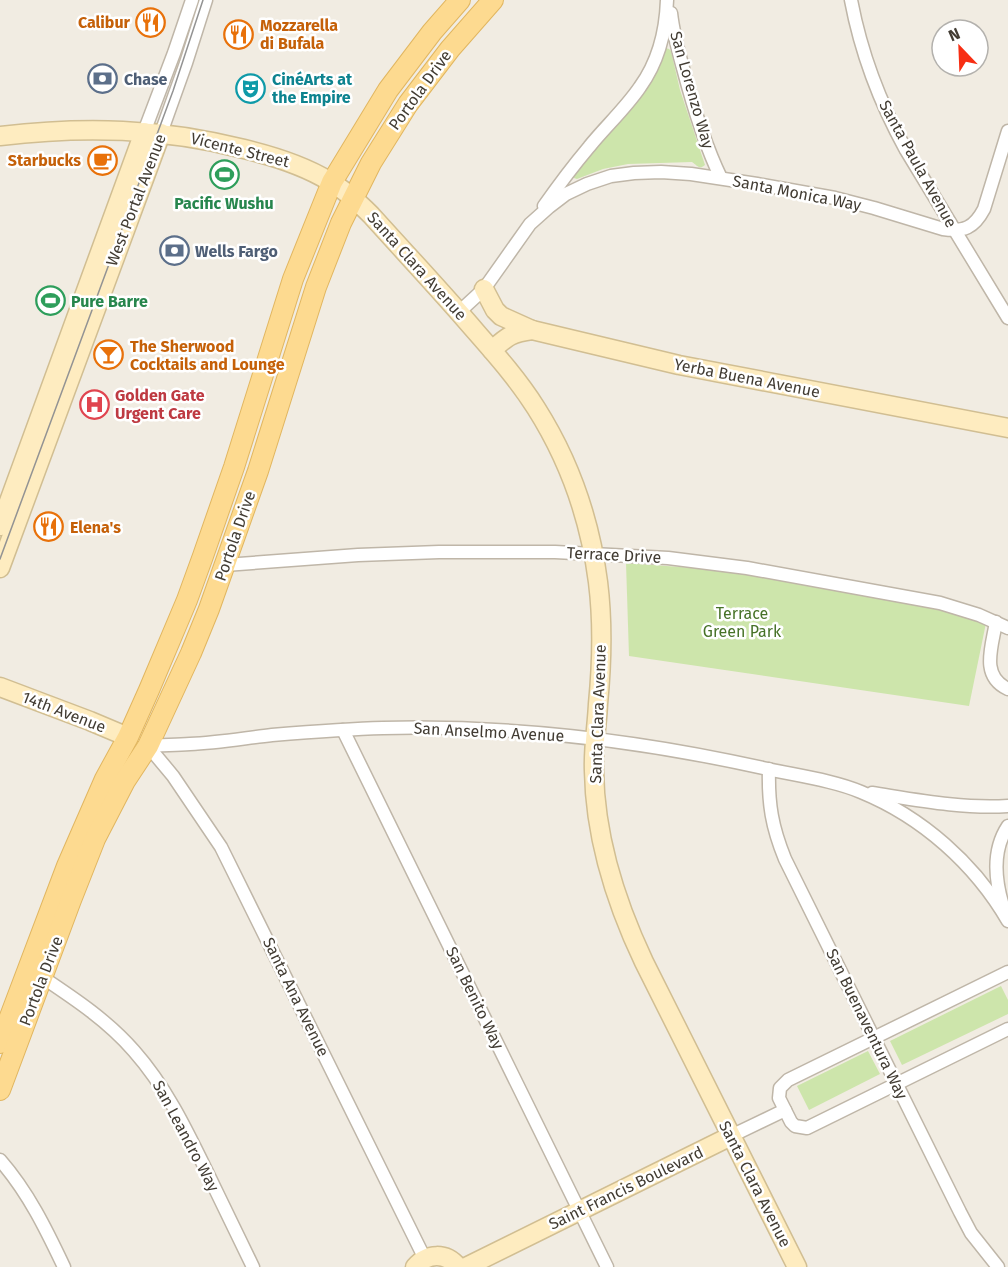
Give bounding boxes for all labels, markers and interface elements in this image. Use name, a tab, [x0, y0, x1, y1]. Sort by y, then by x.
restaurant icon: Calibur	[135, 6, 167, 38]
place label: Calibur	[78, 13, 131, 32]
place label: Mozzarella di Bufala	[260, 16, 338, 53]
restaurant icon: Mozzarella di Bufala	[223, 18, 255, 50]
north arrow	[930, 18, 990, 78]
text: N	[946, 24, 963, 45]
street label: San Lorenzo Way	[666, 29, 718, 151]
street label: Portola Drive	[385, 46, 455, 134]
bank icon: Chase	[87, 63, 119, 95]
place label: Chase	[124, 70, 168, 89]
place label: CinéArts at the Empire	[272, 70, 353, 107]
theatre icon: CinéArts at the Empire	[235, 72, 267, 104]
street label: Santa Paula Avenue	[875, 97, 961, 231]
street label: Vicente Street	[189, 129, 291, 171]
street label: West Portal Avenue	[102, 131, 170, 269]
cafe icon: Starbucks	[86, 144, 118, 176]
place label: Starbucks	[8, 151, 81, 170]
sports icon: Pacific Wushu	[208, 159, 240, 191]
street label: Santa Monica Way	[731, 171, 863, 215]
place label: Pacific Wushu	[174, 194, 274, 213]
street label: Santa Clara Avenue	[363, 208, 471, 324]
bank icon: Wells Fargo	[158, 235, 190, 267]
place label: Wells Fargo	[195, 242, 278, 261]
sports icon: Pure Barre	[34, 285, 66, 317]
place label: Pure Barre	[71, 292, 148, 311]
place label: The Sherwood Cocktails and Lounge	[130, 337, 285, 374]
bar icon: The Sherwood Cocktails and Lounge	[93, 339, 125, 371]
street label: Yerba Buena Avenue	[672, 355, 822, 401]
place label: Golden Gate Urgent Care	[115, 386, 205, 423]
hospital icon: Golden Gate Urgent Care	[78, 388, 110, 420]
street label: Portola Drive	[211, 488, 259, 584]
restaurant icon: Elena's	[33, 511, 65, 543]
place label: Elena's	[70, 518, 121, 537]
street label: Terrace Drive	[566, 543, 662, 567]
park label: Terrace Green Park	[703, 604, 782, 641]
street label: Santa Clara Avenue	[586, 644, 610, 784]
street label: 14th Avenue	[20, 687, 108, 737]
street label: San Anselmo Avenue	[413, 719, 565, 745]
street label: Portola Drive	[15, 934, 67, 1028]
street label: Santa Ana Avenue	[259, 934, 333, 1060]
street label: San Benito Way	[442, 944, 508, 1052]
street label: San Buenaventura Way	[822, 946, 912, 1103]
street label: San Leandro Way	[149, 1077, 223, 1195]
street label: Santa Clara Avenue	[715, 1118, 795, 1250]
street label: Saint Francis Boulevard	[546, 1142, 706, 1234]

